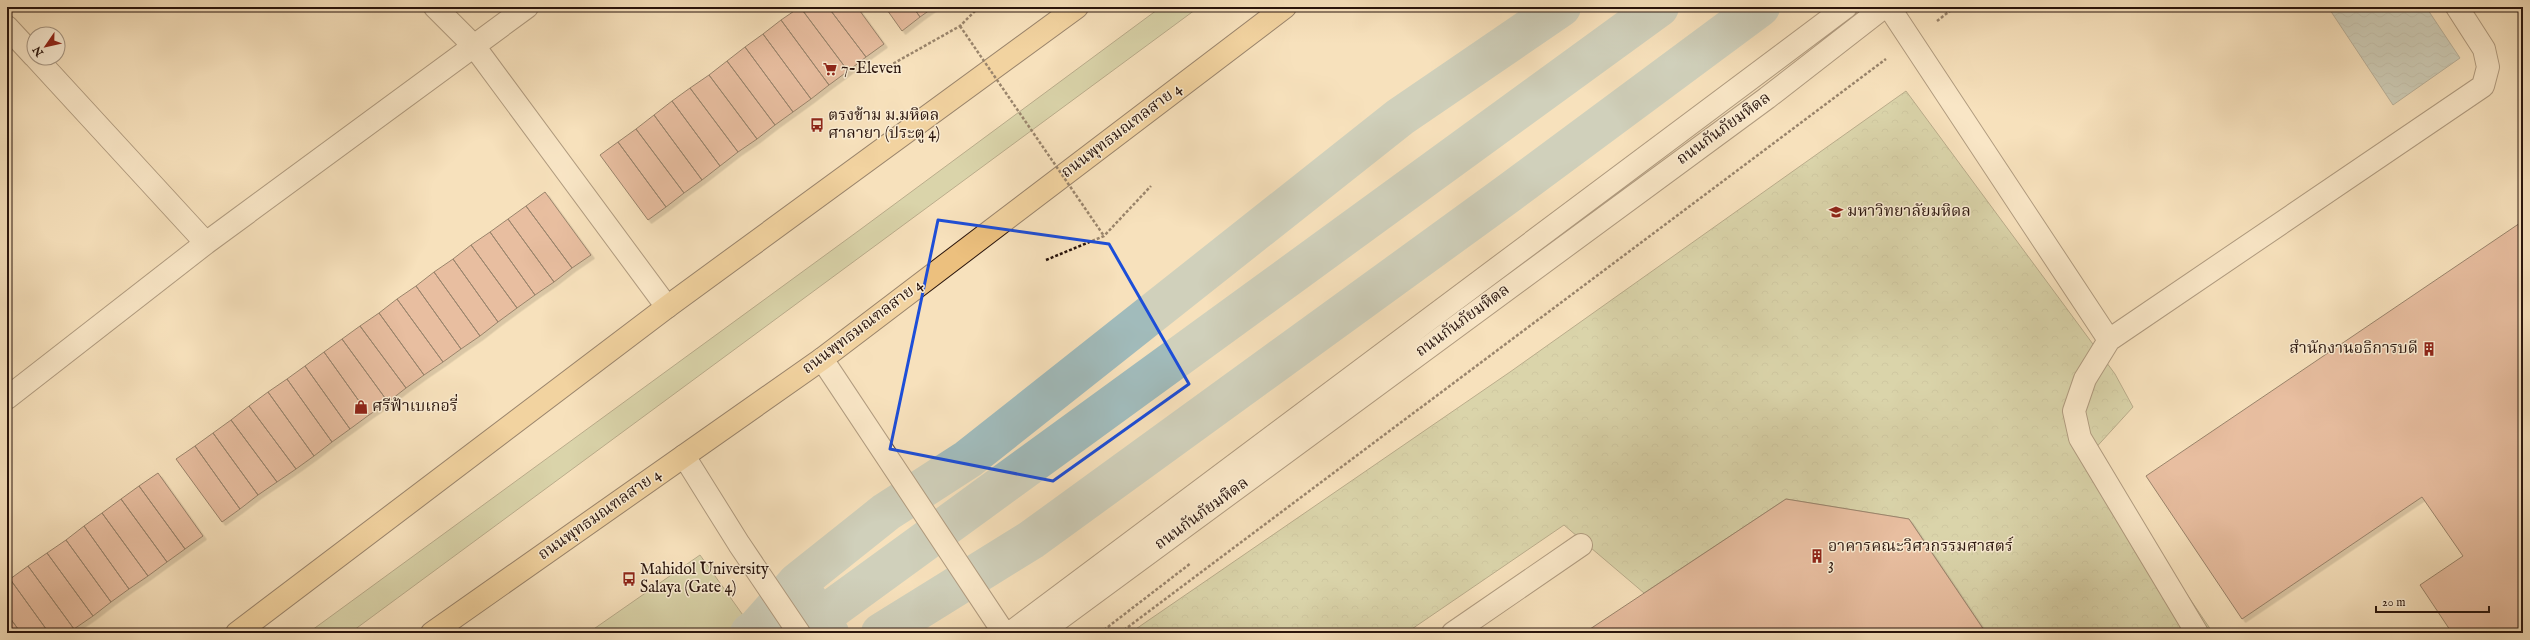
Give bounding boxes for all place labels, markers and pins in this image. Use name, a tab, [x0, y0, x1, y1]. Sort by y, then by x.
place label: 7-Eleven	[841, 59, 902, 79]
supermarket icon: 7-Eleven	[822, 61, 838, 77]
place label: ตรงข้าม ม.มหิดล ศาลายา (ประตู 4)	[828, 106, 940, 144]
bus stop icon: ตรงข้าม ม.มหิดล ศาลายา (ประตู 4)	[809, 117, 825, 133]
place label: มหาวิทยาลัยมหิดล	[1847, 202, 1971, 222]
school or university icon: มหาวิทยาลัยมหิดล	[1828, 204, 1844, 220]
place label: สำนักงานอธิการบดี	[2289, 339, 2418, 359]
building icon: สำนักงานอธิการบดี	[2421, 341, 2437, 357]
place label: ศรีฟ้าเบเกอรี่	[372, 394, 458, 417]
shop icon: ศรีฟ้าเบเกอรี่	[353, 399, 369, 415]
place label: อาคารคณะวิศวกรรมศาสตร์ 3	[1828, 536, 2014, 575]
building icon: อาคารคณะวิศวกรรมศาสตร์ 3	[1809, 548, 1825, 564]
place label: Mahidol University Salaya (Gate 4)	[640, 560, 769, 598]
bus stop icon: Mahidol University Salaya (Gate 4)	[621, 571, 637, 587]

